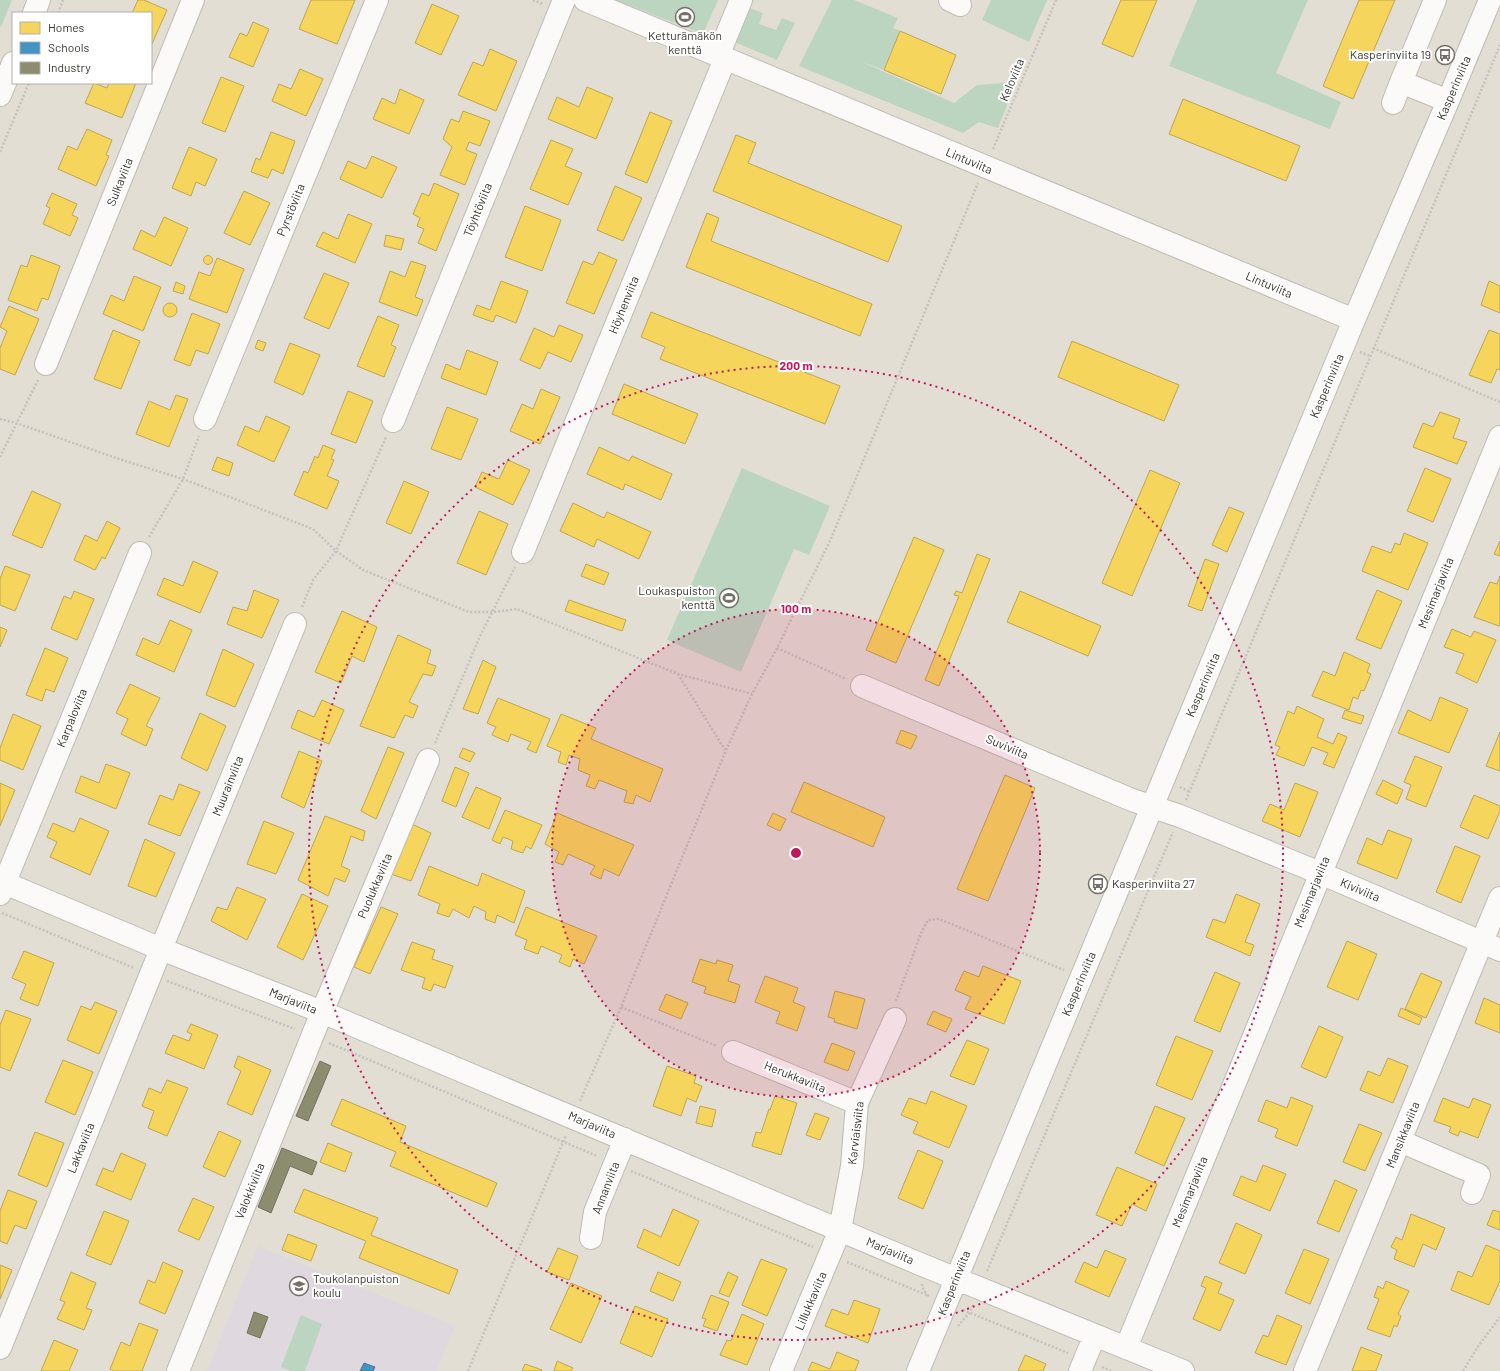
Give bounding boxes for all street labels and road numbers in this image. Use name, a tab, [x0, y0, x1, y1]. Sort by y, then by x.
street label: Kasperinviita	[1433, 53, 1473, 122]
street label: Keloviita	[996, 56, 1026, 103]
street label: Lintuviita	[944, 144, 995, 176]
street label: Sulkaviita	[103, 156, 135, 208]
street label: Pyrstöviita	[273, 181, 307, 238]
street label: Töyhtöviita	[460, 181, 494, 239]
street label: Lintuviita	[1244, 268, 1295, 300]
street label: Höyhenviita	[605, 274, 641, 336]
street label: Kasperinviita	[1306, 351, 1346, 420]
street label: Mesimarjaviita	[1414, 555, 1456, 630]
street label: Kasperinviita	[1182, 650, 1222, 719]
street label: Karpaloviita	[53, 686, 89, 749]
street label: Suviviita	[984, 731, 1031, 761]
street label: Muurainviita	[209, 753, 245, 818]
street label: Puolukkaviita	[354, 851, 394, 920]
street label: Mesimarjaviita	[1290, 854, 1332, 929]
street label: Kiviviita	[1339, 875, 1382, 904]
street label: Kasperinviita	[1058, 949, 1098, 1018]
street label: Marjaviita	[267, 984, 319, 1016]
street label: Herukkaviita	[762, 1057, 828, 1095]
street label: Mansikkaviita	[1382, 1099, 1422, 1170]
street label: Karviaisviita	[844, 1100, 866, 1165]
street label: Marjaviita	[566, 1108, 618, 1140]
street label: Lakkaviita	[64, 1120, 97, 1175]
street label: Mesimarjaviita	[1168, 1154, 1210, 1229]
street label: Annanviita	[589, 1159, 621, 1216]
street label: Valokkiviita	[231, 1160, 267, 1221]
street label: Marjaviita	[864, 1234, 916, 1266]
street label: Kasperinviita	[934, 1248, 972, 1317]
street label: Lillukkaviita	[791, 1269, 829, 1332]

